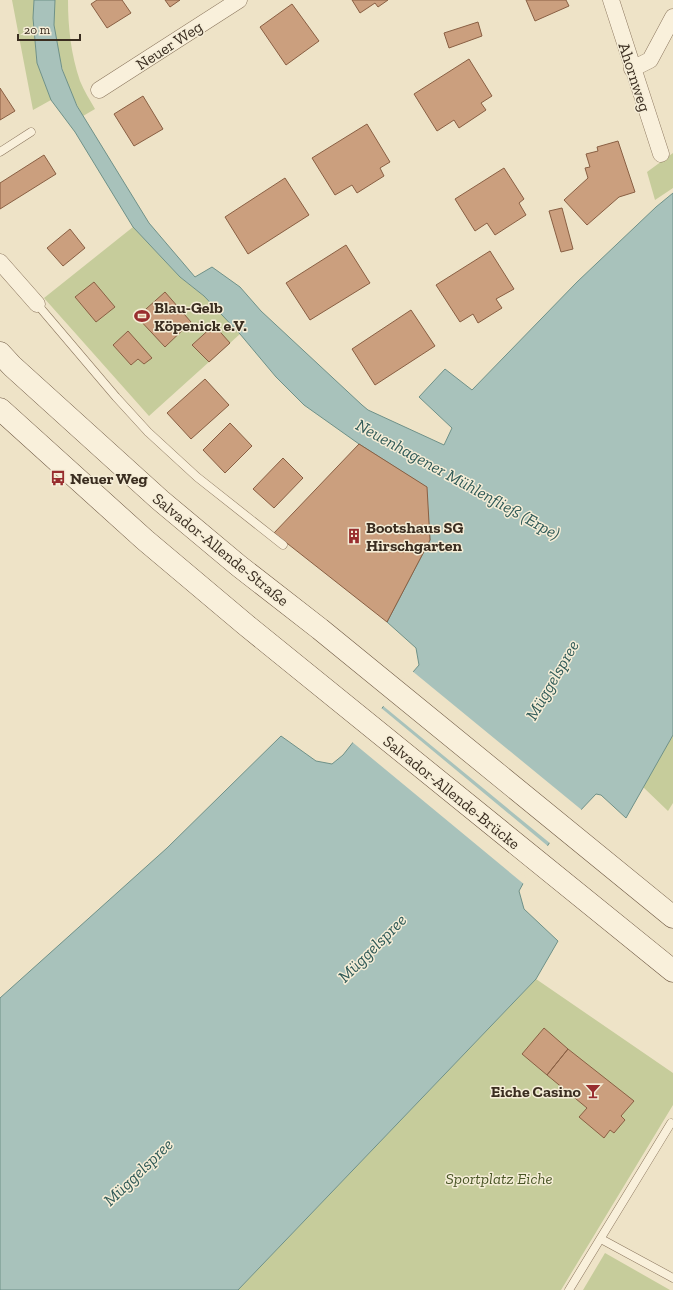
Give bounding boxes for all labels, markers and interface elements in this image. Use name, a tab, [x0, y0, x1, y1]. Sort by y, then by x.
scale bar	[18, 16, 80, 42]
street label: Neuer Weg	[132, 17, 206, 74]
text: 20 m	[24, 23, 51, 37]
street label: Ahornweg	[614, 40, 655, 114]
place label: Blau-Gelb Köpenick e.V.	[154, 298, 247, 335]
sports icon: Blau-Gelb Köpenick e.V.	[133, 307, 151, 325]
water label: Neuenhagener Mühlenfließ (Erpe)	[353, 414, 563, 544]
bus stop icon: Neuer Weg	[49, 469, 67, 487]
place label: Neuer Weg	[70, 469, 148, 488]
street label: Salvador-Allende-Straße	[149, 489, 292, 610]
place label: Bootshaus SG Hirschgarten	[366, 518, 463, 555]
building icon: Bootshaus SG Hirschgarten	[345, 527, 363, 545]
water label: Müggelspree	[521, 637, 583, 723]
street label: Salvador-Allende-Brücke	[380, 731, 524, 853]
water label: Müggelspree	[334, 910, 410, 986]
place label: Eiche Casino	[491, 1082, 582, 1101]
bar icon: Eiche Casino	[584, 1082, 602, 1100]
water label: Müggelspree	[99, 1134, 177, 1210]
park label: Sportplatz Eiche	[445, 1169, 553, 1188]

